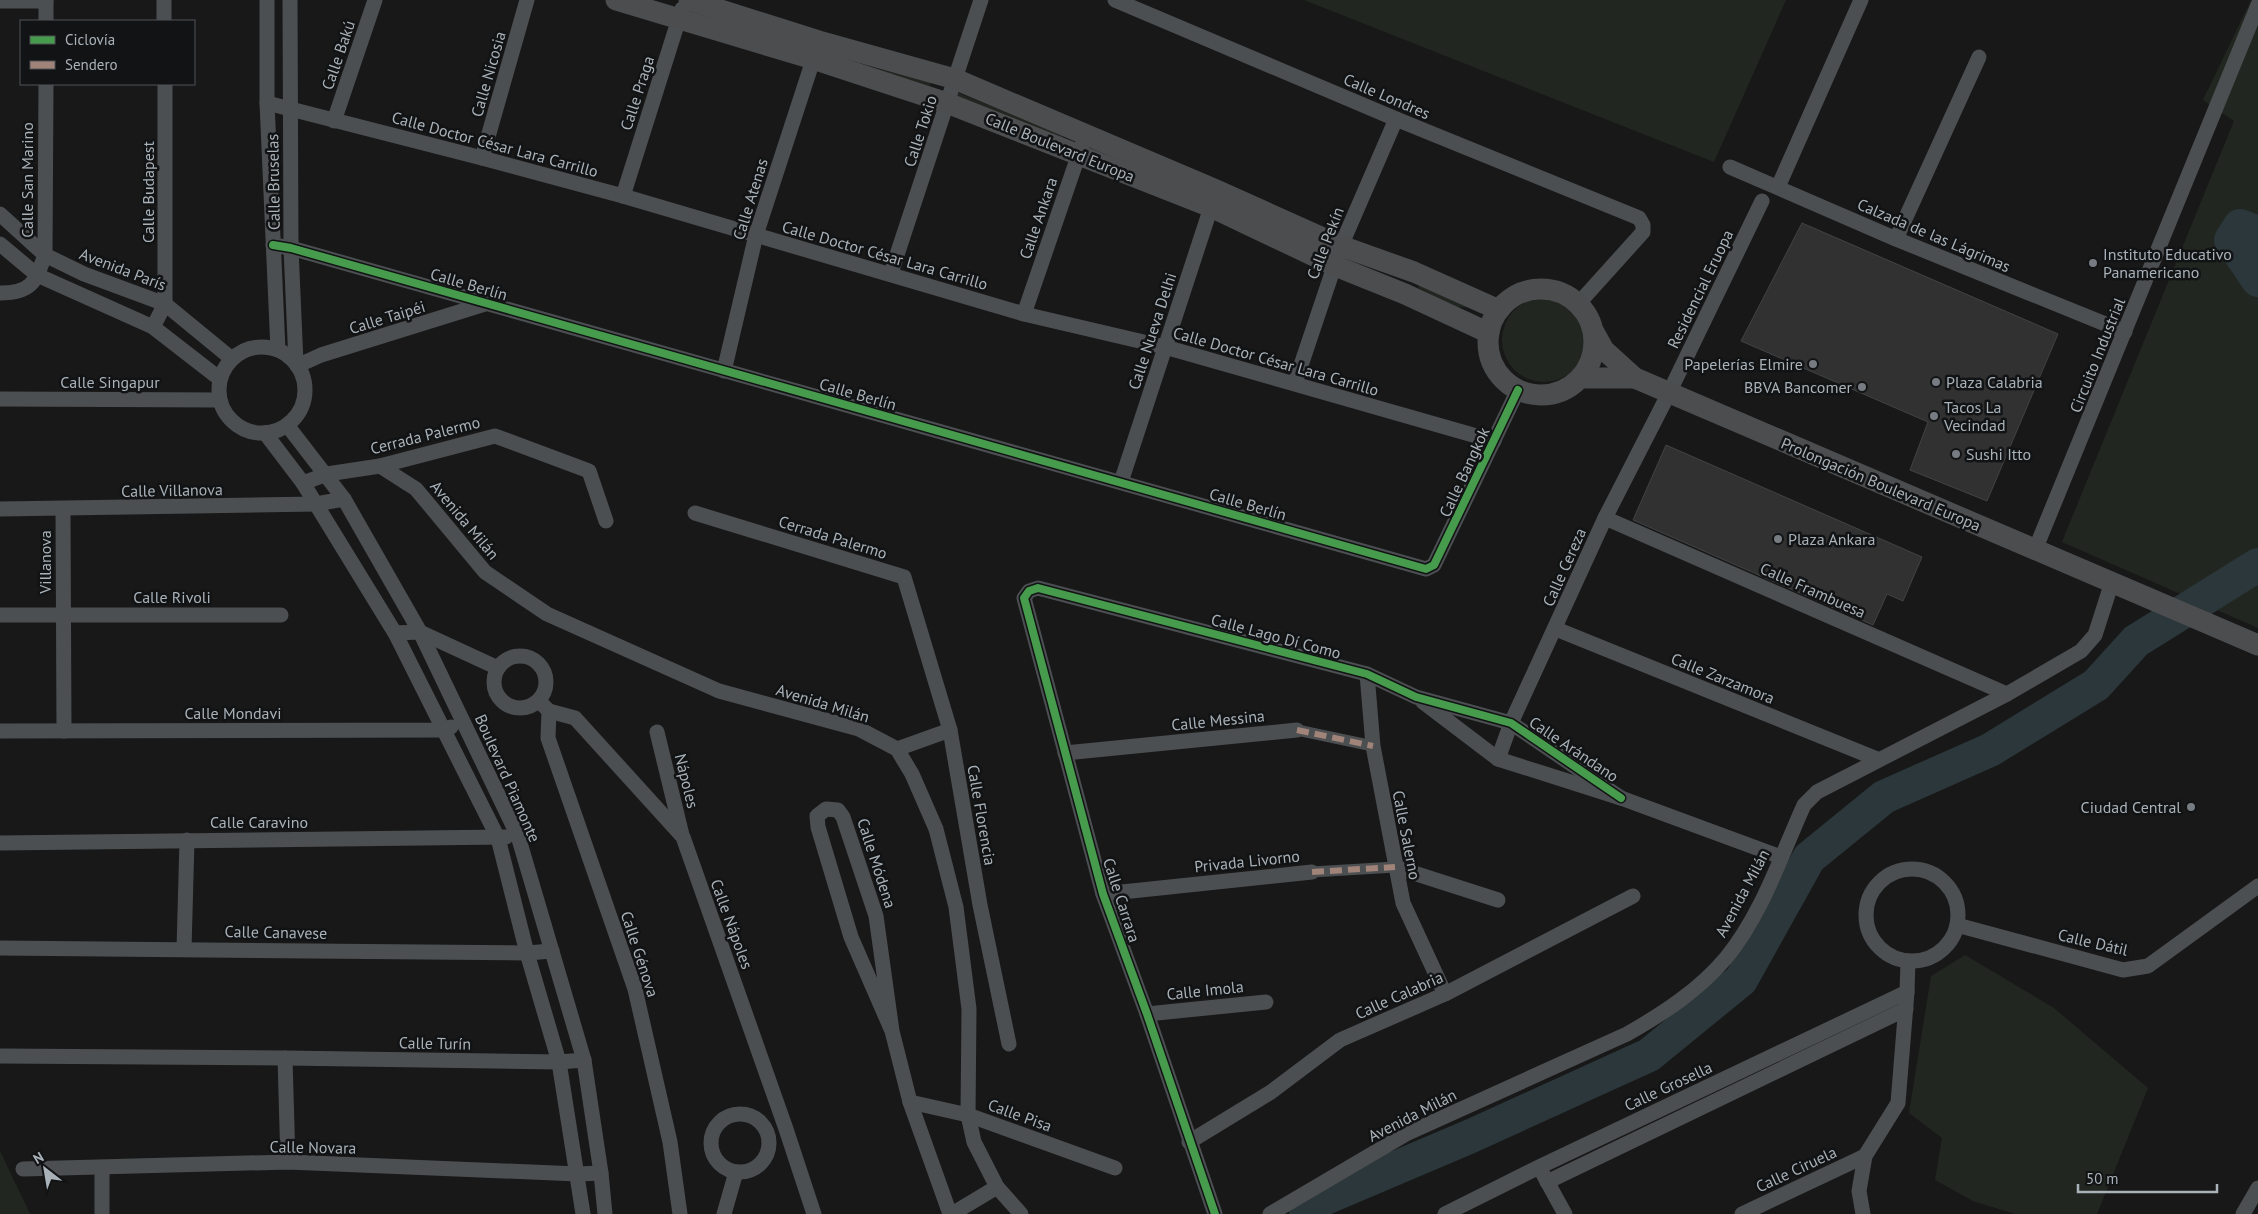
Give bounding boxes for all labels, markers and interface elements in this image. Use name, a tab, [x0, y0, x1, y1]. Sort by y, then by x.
street label: Calle Bakú	[317, 18, 359, 92]
legend	[20, 20, 195, 85]
street label: Calle Nicosia	[466, 29, 510, 119]
text: Ciclovía	[65, 30, 115, 49]
street label: Calle Praga	[616, 53, 658, 133]
text: Sendero	[65, 55, 118, 74]
street label: Calle Londres	[1341, 69, 1434, 123]
street label: Calle Tokio	[899, 93, 941, 169]
street label: Calle Doctor César Lara Carrillo	[390, 107, 600, 181]
street label: Calle Boulevard Europa	[982, 108, 1138, 186]
street label: Calle San Marino	[17, 122, 37, 238]
street label: Calle Bruselas	[262, 133, 284, 230]
street label: Calle Budapest	[138, 140, 158, 243]
street label: Calle Atenas	[728, 156, 772, 242]
street label: Calle Ankara	[1015, 175, 1061, 261]
street label: Calzada de las Lágrimas	[1855, 194, 2014, 276]
street label: Calle Pekín	[1302, 204, 1348, 282]
street label: Calle Doctor César Lara Carrillo	[780, 216, 990, 294]
street label: Residencial Eruopa	[1663, 226, 1737, 352]
street label: Avenida París	[77, 243, 169, 295]
place label: Instituto Educativo Panamericano	[2103, 244, 2232, 282]
marker: Instituto Educativo Panamericano	[2087, 257, 2099, 269]
street label: Calle Berlín	[428, 263, 510, 305]
street label: Calle Nueva Delhi	[1124, 270, 1180, 392]
street label: Circuito Industrial	[2065, 294, 2129, 415]
street label: Calle Taipéi	[347, 296, 427, 338]
street label: Calle Doctor César Lara Carrillo	[1171, 322, 1381, 400]
place label: Papelerías Elmire	[1684, 354, 1803, 374]
marker: Papelerías Elmire	[1807, 358, 1819, 370]
street label: Calle Singapur	[60, 372, 160, 392]
place label: Plaza Calabria	[1946, 372, 2043, 392]
street label: Calle Berlín	[817, 373, 899, 415]
marker: Plaza Calabria	[1930, 376, 1942, 388]
place label: BBVA Bancomer	[1744, 377, 1853, 397]
marker: BBVA Bancomer	[1856, 381, 1868, 393]
place label: Tacos La Vecindad	[1943, 397, 2006, 435]
marker: Tacos La Vecindad	[1928, 410, 1940, 422]
street label: Cerrada Palermo	[368, 412, 482, 458]
street label: Calle Bangkok	[1434, 424, 1494, 520]
street label: Prolongación Boulevard Europa	[1778, 433, 1984, 535]
place label: Sushi Itto	[1966, 444, 2031, 464]
marker: Sushi Itto	[1950, 448, 1962, 460]
street label: Avenida Milán	[426, 477, 504, 563]
street label: Calle Villanova	[121, 479, 223, 501]
street label: Calle Berlín	[1207, 483, 1289, 525]
street label: Cerrada Palermo	[776, 511, 890, 563]
street label: Calle Cereza	[1538, 525, 1590, 609]
place label: Plaza Ankara	[1788, 529, 1876, 549]
street label: Villanova	[35, 530, 55, 595]
marker: Plaza Ankara	[1772, 533, 1784, 545]
street label: Calle Frambuesa	[1757, 558, 1869, 622]
street label: Calle Rivoli	[133, 587, 211, 607]
street label: Calle Lago Dí Como	[1209, 609, 1343, 663]
street label: Calle Zarzamora	[1668, 648, 1778, 708]
street label: Avenida Milán	[774, 679, 872, 727]
street label: Calle Mondavi	[184, 703, 282, 723]
street label: Calle Messina	[1170, 705, 1266, 735]
street label: Boulevard Piamonte	[471, 711, 545, 845]
street label: Calle Arándano	[1526, 712, 1622, 786]
street label: Nápoles	[671, 752, 703, 811]
street label: Calle Florencia	[963, 763, 1001, 867]
street label: Calle Salerno	[1389, 789, 1425, 881]
place label: Ciudad Central	[2081, 797, 2181, 817]
marker: Ciudad Central	[2185, 801, 2197, 813]
street label: Calle Caravino	[210, 812, 308, 832]
street label: Calle Módena	[853, 816, 901, 910]
street label: Privada Livorno	[1193, 846, 1301, 876]
street label: Avenida Milán	[1710, 846, 1774, 940]
street label: Calle Carrara	[1099, 855, 1145, 945]
street label: Calle Nápoles	[707, 876, 758, 972]
street label: Calle Génova	[617, 908, 663, 1000]
street label: Calle Canavese	[225, 921, 327, 943]
street label: Calle Dátil	[2056, 924, 2130, 960]
street label: Calle Calabria	[1352, 967, 1446, 1023]
street label: Calle Imola	[1165, 976, 1245, 1004]
street label: Calle Turín	[399, 1032, 471, 1054]
street label: Calle Grosella	[1621, 1057, 1715, 1115]
street label: Avenida Milán	[1364, 1084, 1460, 1146]
street label: Calle Pisa	[985, 1094, 1055, 1136]
street label: Calle Novara	[269, 1136, 357, 1158]
street label: Calle Ciruela	[1752, 1142, 1840, 1196]
north arrow	[20, 1144, 70, 1194]
text: N	[30, 1148, 47, 1168]
scale bar	[2078, 1162, 2217, 1194]
text: 50 m	[2086, 1169, 2119, 1188]

